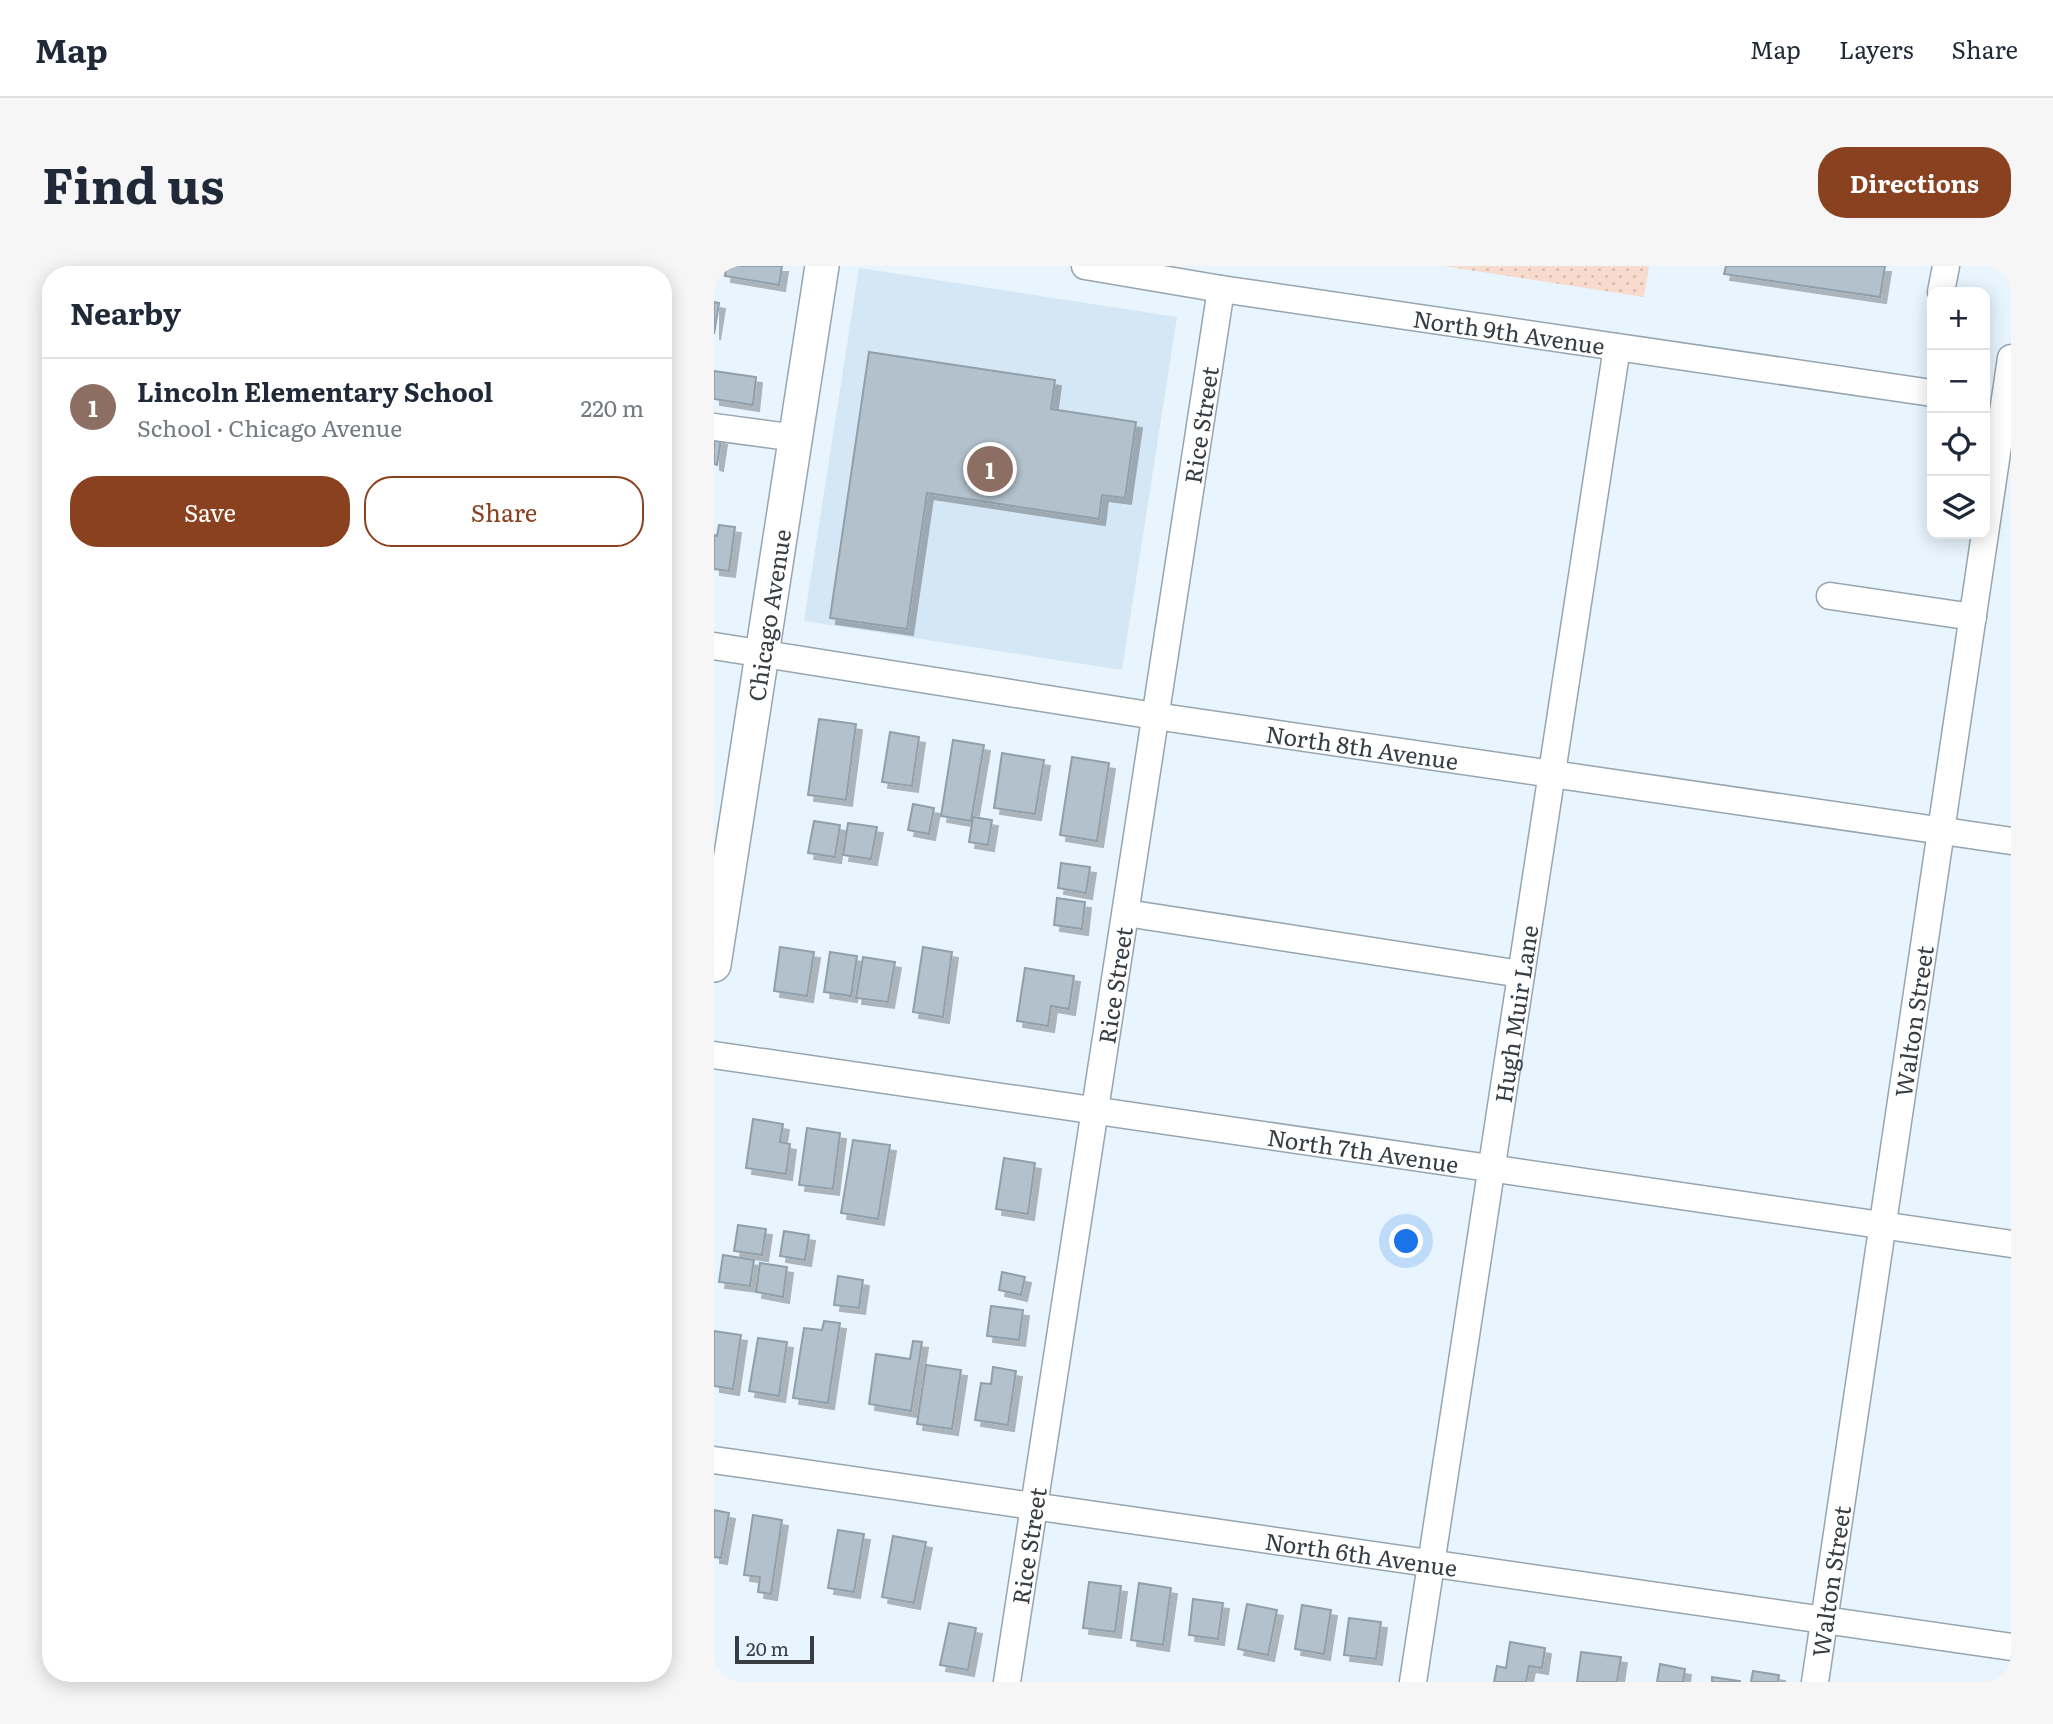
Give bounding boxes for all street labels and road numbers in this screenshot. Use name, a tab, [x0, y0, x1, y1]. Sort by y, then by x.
street label: North 9th Avenue	[1411, 300, 1607, 362]
street label: Rice Street	[1174, 363, 1226, 486]
street label: Chicago Avenue	[738, 527, 798, 704]
street label: North 8th Avenue	[1264, 715, 1461, 777]
street label: Hugh Muir Lane	[1485, 922, 1545, 1105]
street label: Rice Street	[1088, 924, 1140, 1046]
street label: Walton Street	[1885, 942, 1941, 1099]
street label: North 7th Avenue	[1265, 1119, 1461, 1180]
street label: Rice Street	[1002, 1484, 1054, 1607]
street label: Walton Street	[1802, 1502, 1858, 1659]
street label: North 6th Avenue	[1263, 1523, 1460, 1584]

